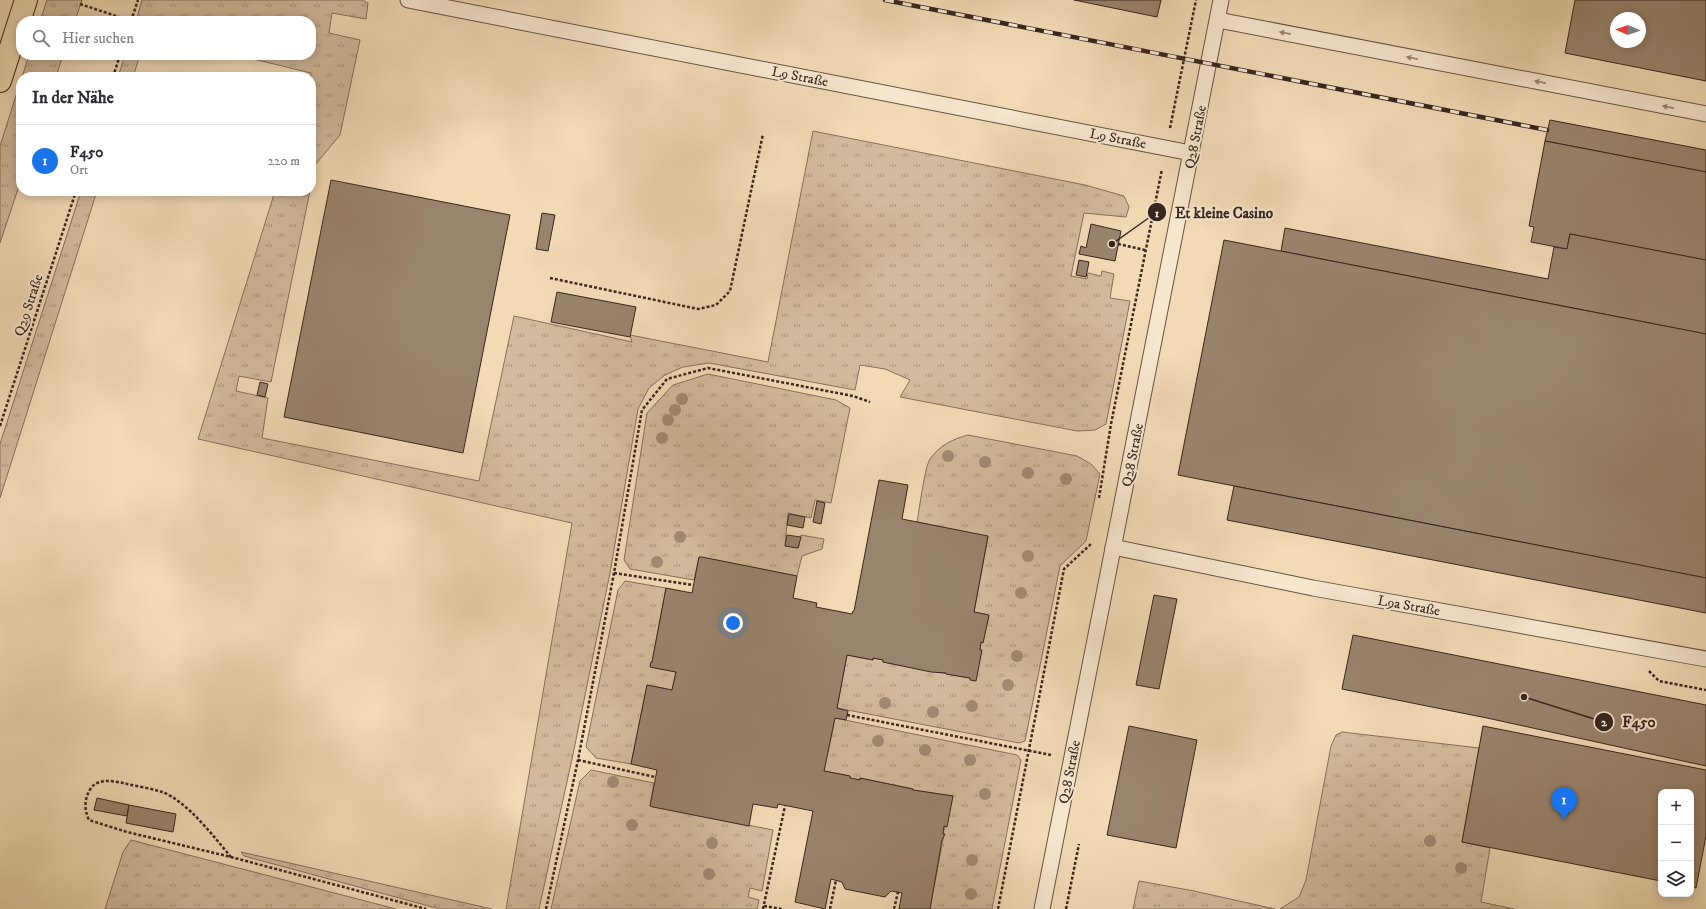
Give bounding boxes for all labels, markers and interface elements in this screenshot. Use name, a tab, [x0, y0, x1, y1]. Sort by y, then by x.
north arrow	[1610, 12, 1646, 48]
search box	[16, 16, 316, 60]
icon: search	[30, 27, 52, 49]
text: Hier suchen	[62, 29, 134, 48]
one-way arrow	[1279, 30, 1291, 36]
one-way arrow	[1406, 54, 1418, 60]
street label: L9 Straße	[770, 63, 830, 91]
one-way arrow	[1534, 79, 1546, 85]
text: In der Nähe	[32, 87, 114, 109]
one-way arrow	[1662, 103, 1674, 109]
street label: Q28 Straße	[1181, 104, 1211, 171]
street label: L9 Straße	[1088, 125, 1148, 153]
text: F450	[70, 143, 103, 162]
text: 1	[43, 153, 47, 169]
text: 220 m	[268, 153, 300, 169]
text: Ort	[70, 162, 88, 178]
callout: Et kleine Casino	[1147, 199, 1281, 226]
text: Et kleine Casino	[1175, 204, 1274, 223]
text: 1	[1155, 206, 1160, 221]
street label: Q29 Straße	[10, 272, 48, 339]
street label: Q28 Straße	[1118, 422, 1148, 489]
street label: L9a Straße	[1376, 592, 1442, 620]
your location	[723, 613, 743, 633]
callout: F450	[1594, 709, 1663, 736]
text: F450	[1622, 713, 1656, 732]
text: 2	[1601, 715, 1608, 730]
street label: Q28 Straße	[1055, 739, 1085, 806]
pin: 1	[1551, 787, 1577, 820]
map controls	[1658, 789, 1694, 897]
button: +	[1658, 789, 1694, 825]
button: −	[1658, 825, 1694, 861]
button: layers	[1658, 861, 1694, 897]

